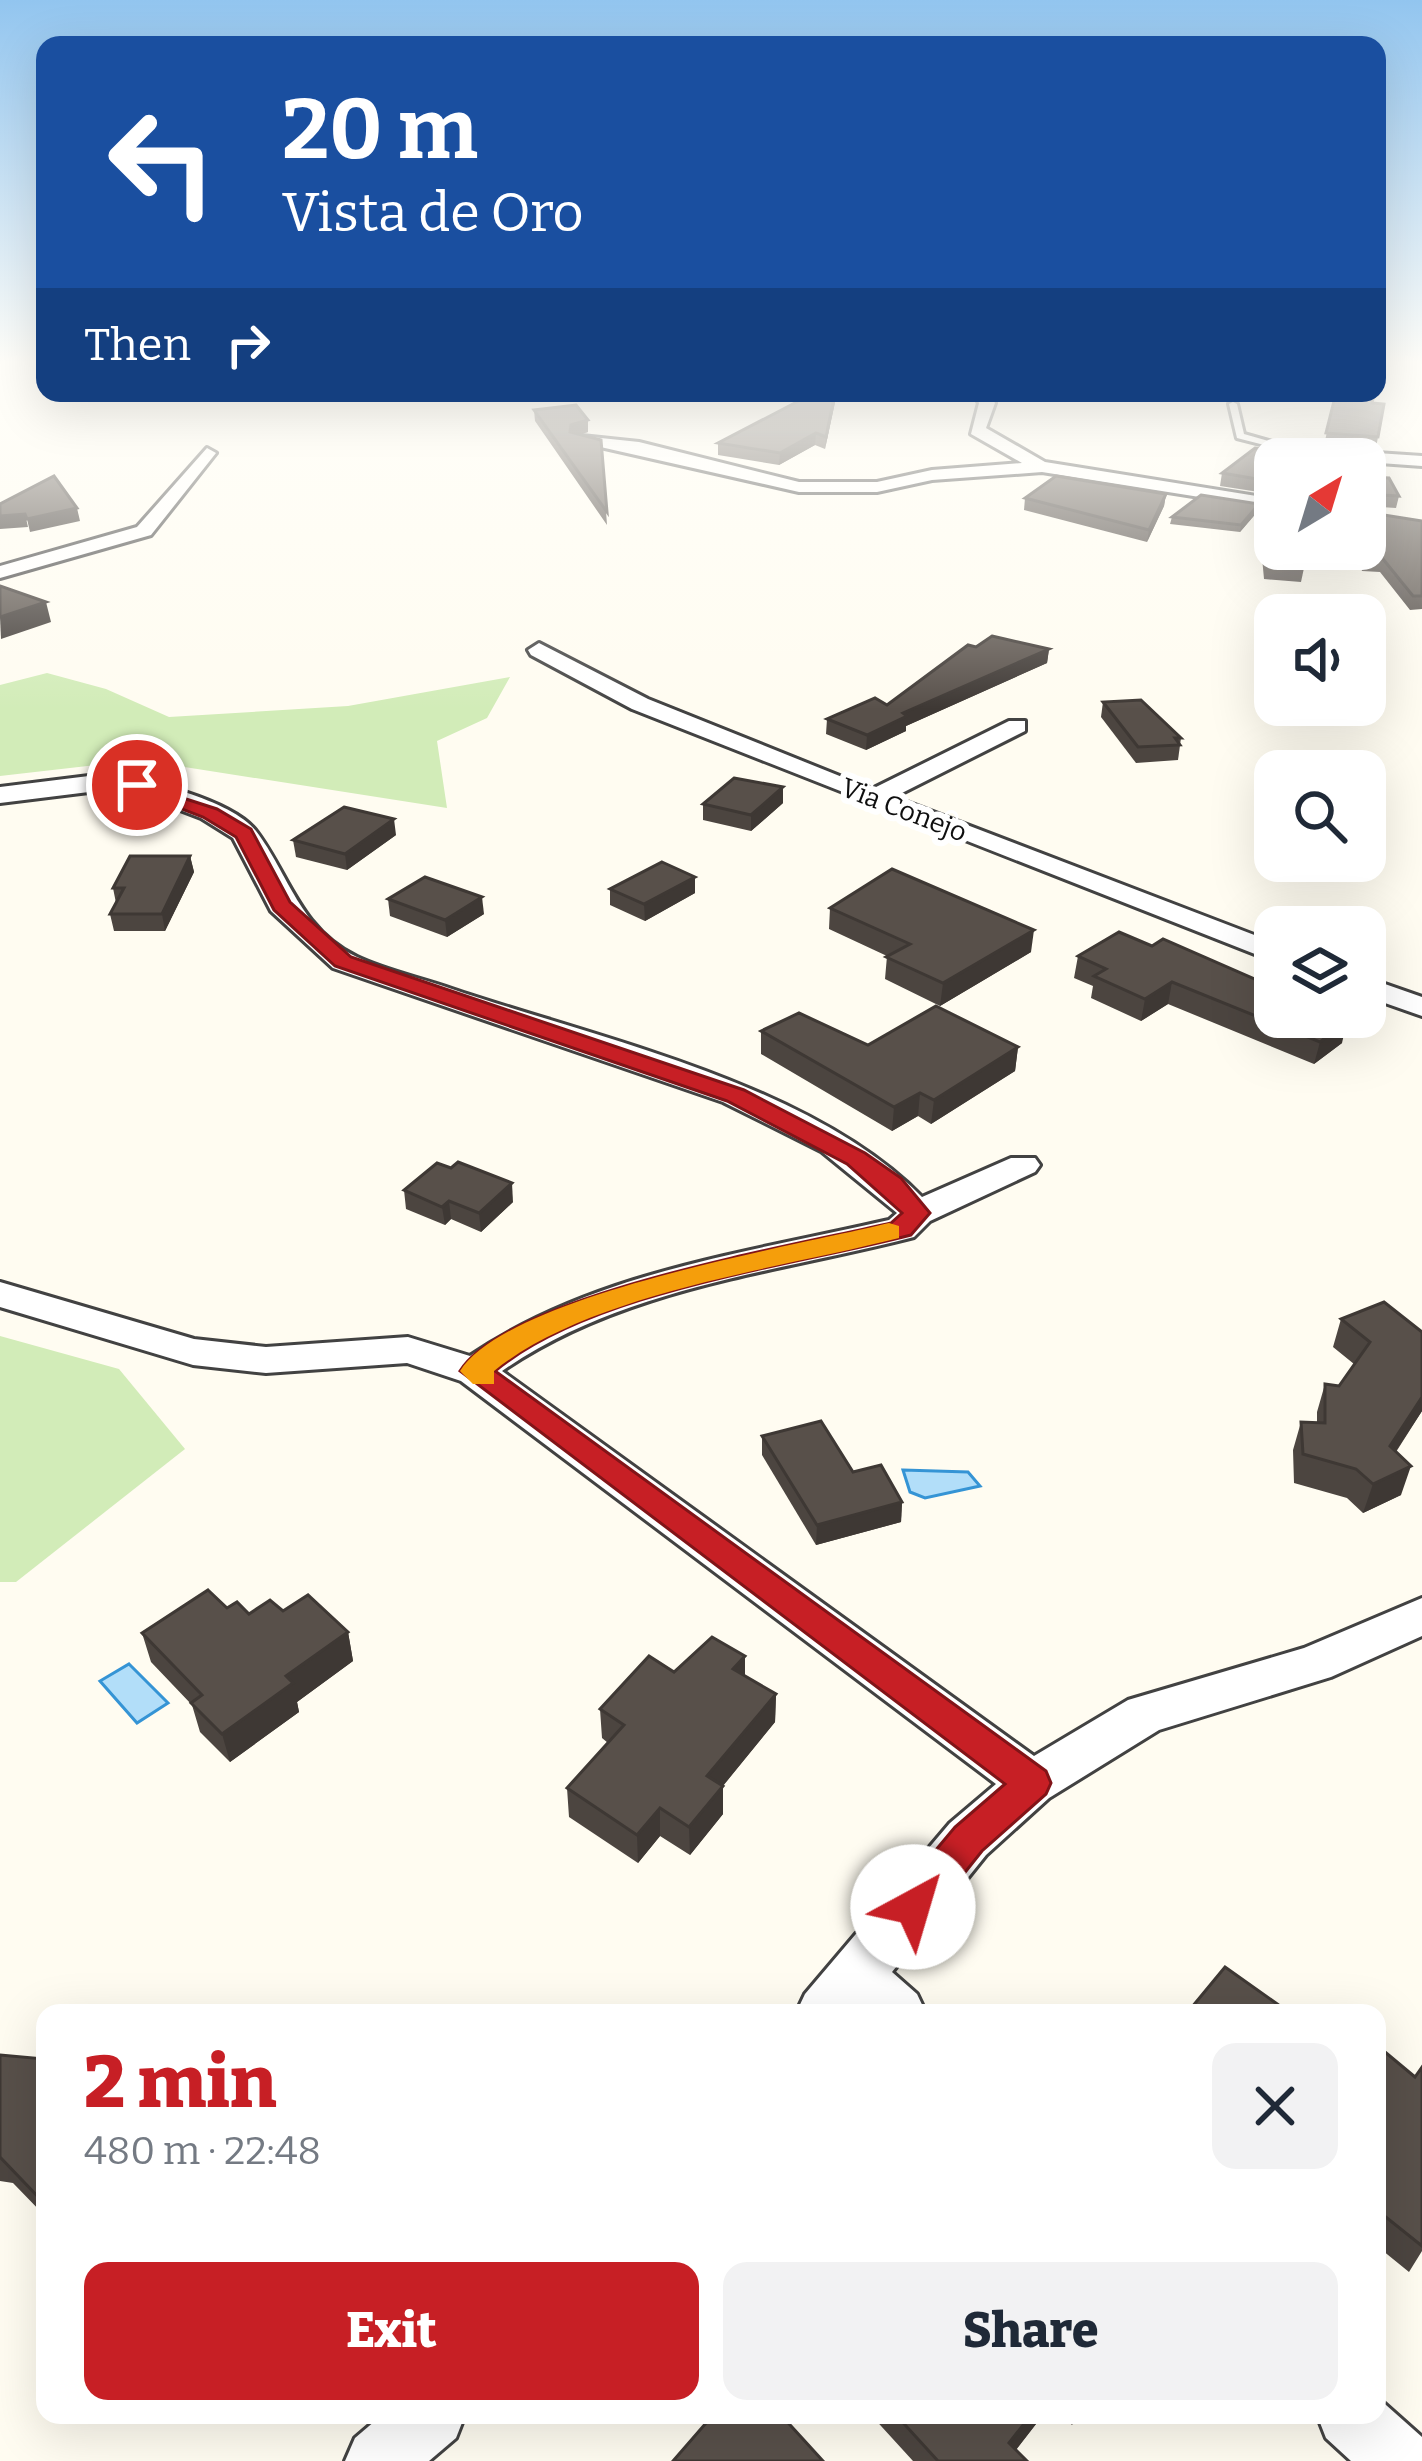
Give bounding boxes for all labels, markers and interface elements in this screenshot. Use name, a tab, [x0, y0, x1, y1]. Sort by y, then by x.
text: 20 m	[282, 79, 478, 180]
icon: left	[84, 84, 240, 240]
text: Vista de Oro	[282, 181, 584, 245]
icon: right	[215, 312, 281, 378]
text: Then	[84, 318, 191, 372]
north arrow	[1254, 438, 1386, 570]
map controls	[1254, 438, 1386, 1038]
button: sound	[1254, 594, 1386, 726]
pin	[86, 734, 188, 836]
button: search	[1254, 750, 1386, 882]
icon: arrive	[104, 752, 170, 818]
street label: Via Conejo	[837, 771, 971, 849]
button: layers	[1254, 906, 1386, 1038]
position arrow	[850, 1844, 976, 1970]
text: 2 min	[84, 2040, 276, 2126]
button: close	[1212, 2043, 1338, 2169]
text: 480 m · 22:48	[84, 2128, 321, 2174]
button: Exit	[84, 2262, 699, 2400]
button: Share	[723, 2262, 1338, 2400]

